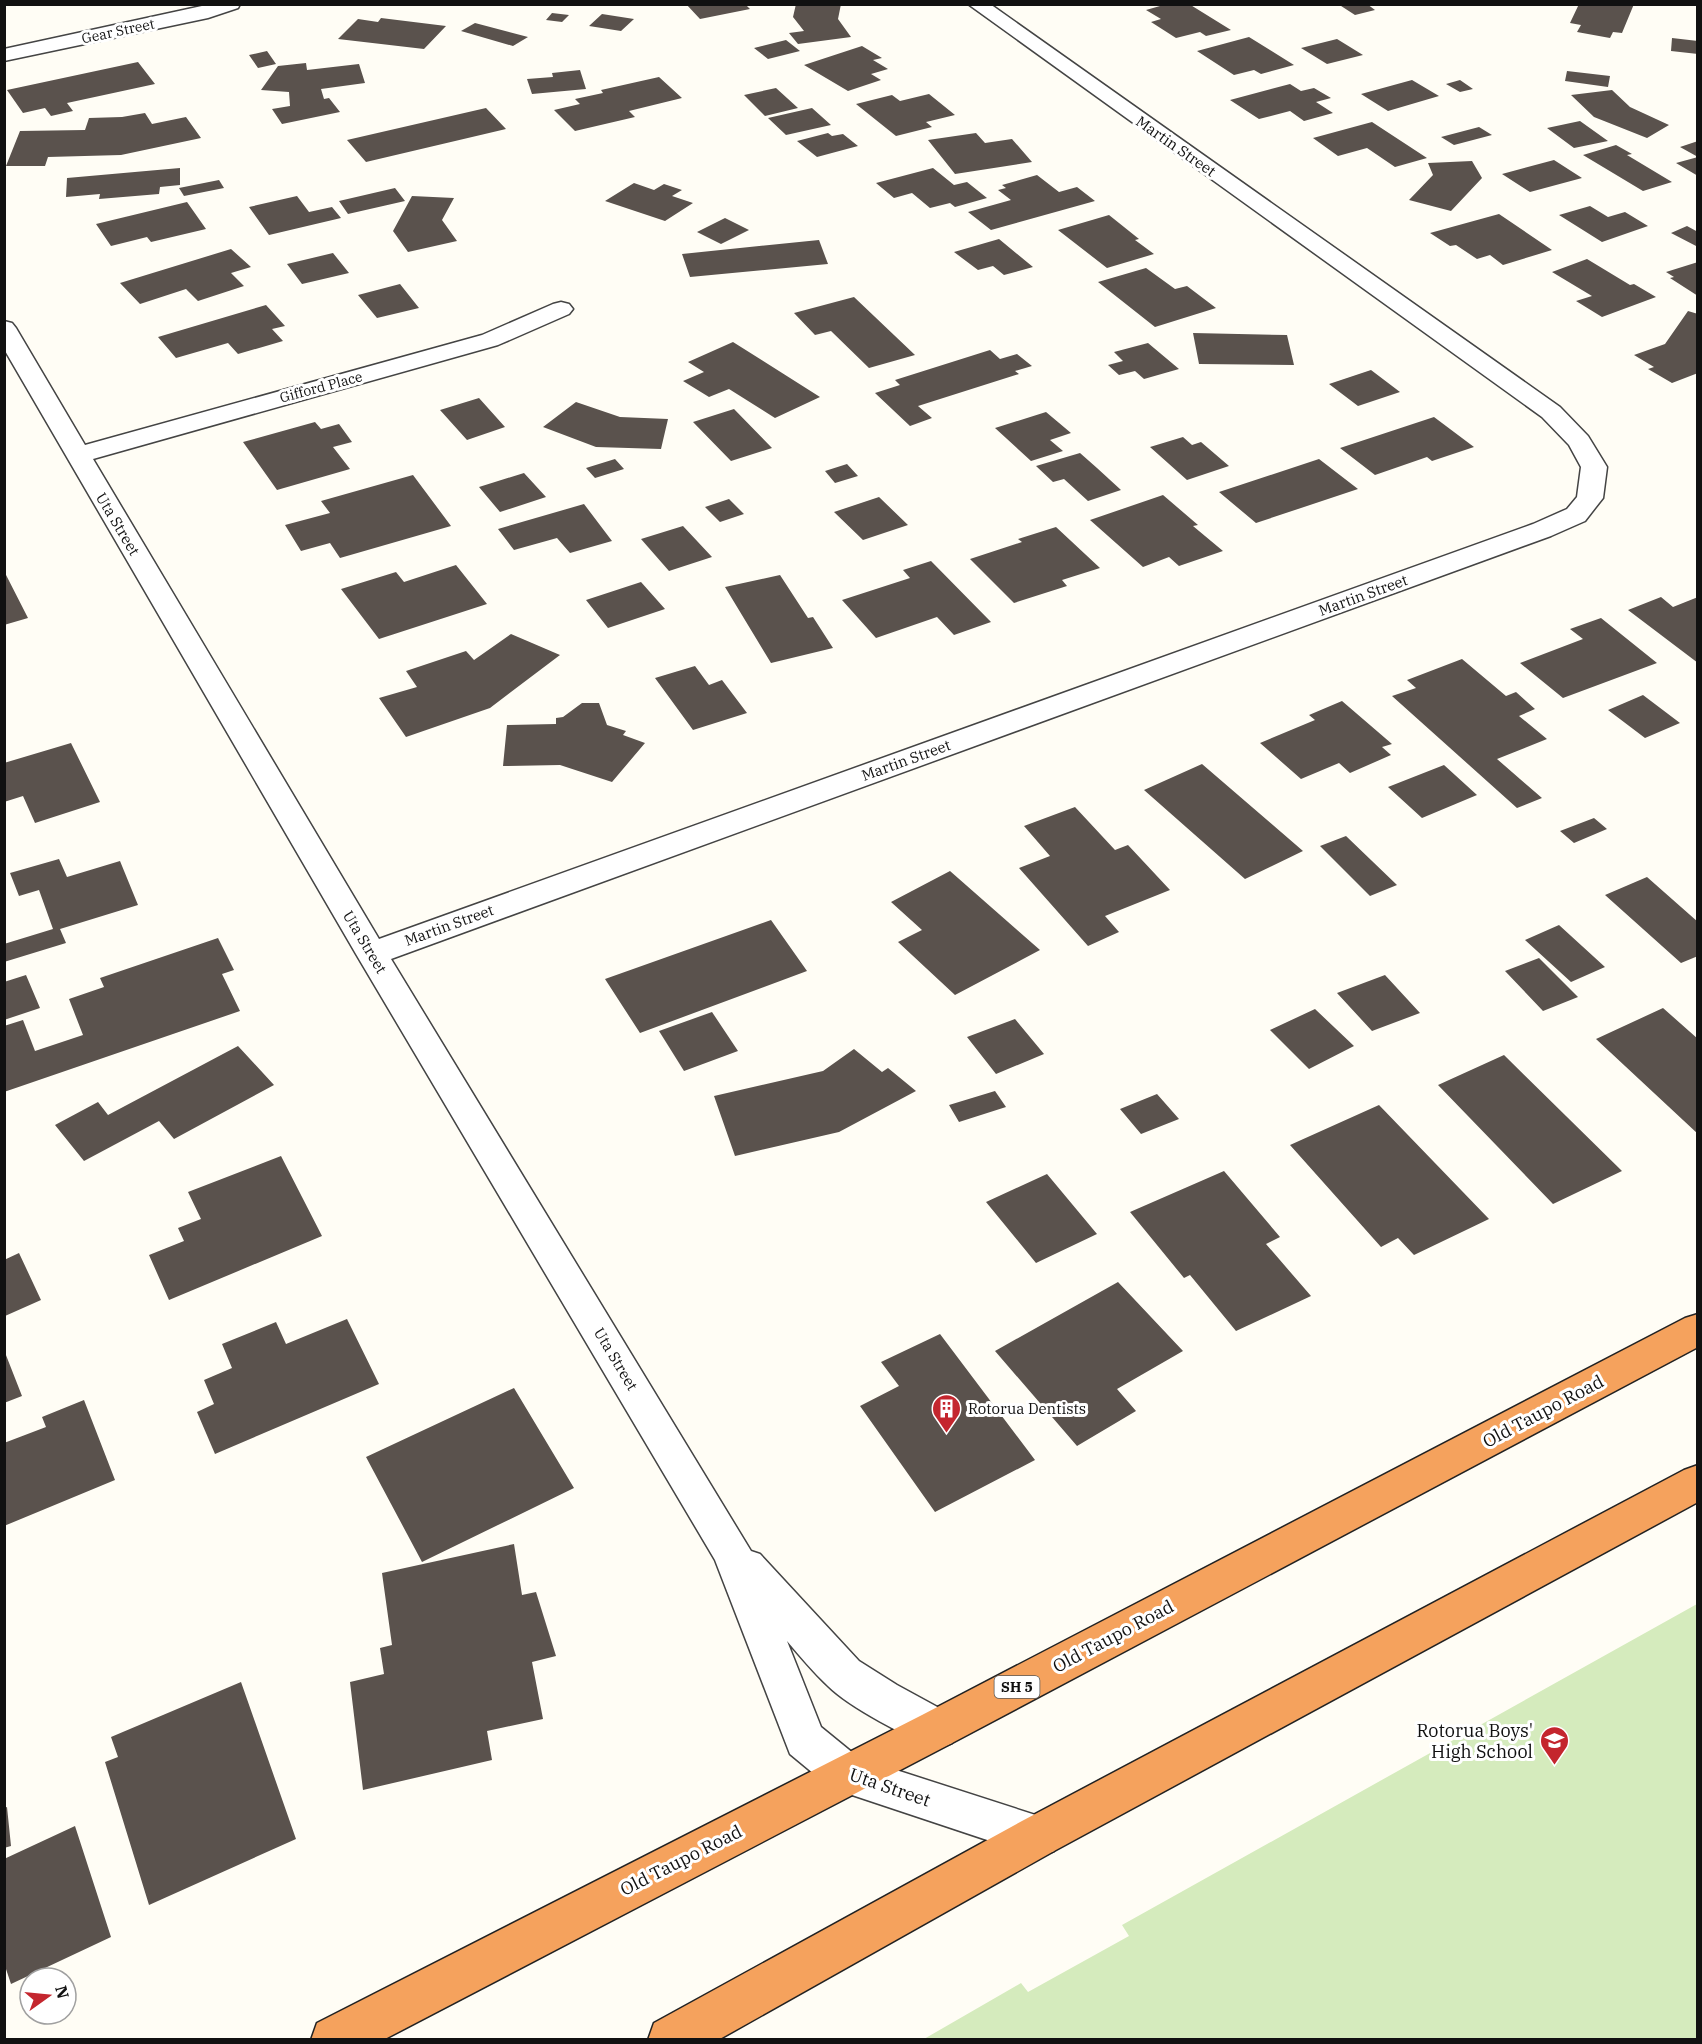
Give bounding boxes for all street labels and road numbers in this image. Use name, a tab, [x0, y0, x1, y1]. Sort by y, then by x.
street label: Gear Street	[80, 14, 156, 48]
street label: Martin Street	[1132, 111, 1220, 181]
street label: Gifford Place	[278, 367, 364, 407]
street label: Uta Street	[92, 489, 144, 559]
street label: Martin Street	[1316, 570, 1410, 620]
street label: Martin Street	[859, 735, 953, 785]
street label: Martin Street	[402, 900, 496, 950]
street label: Uta Street	[339, 907, 391, 977]
street label: Uta Street	[590, 1324, 642, 1394]
street label: Old Taupo Road	[1479, 1369, 1608, 1453]
street label: Old Taupo Road	[1049, 1594, 1178, 1678]
road number: SH 5	[994, 1676, 1040, 1698]
street label: Uta Street	[846, 1762, 934, 1812]
street label: Old Taupo Road	[616, 1819, 746, 1901]

